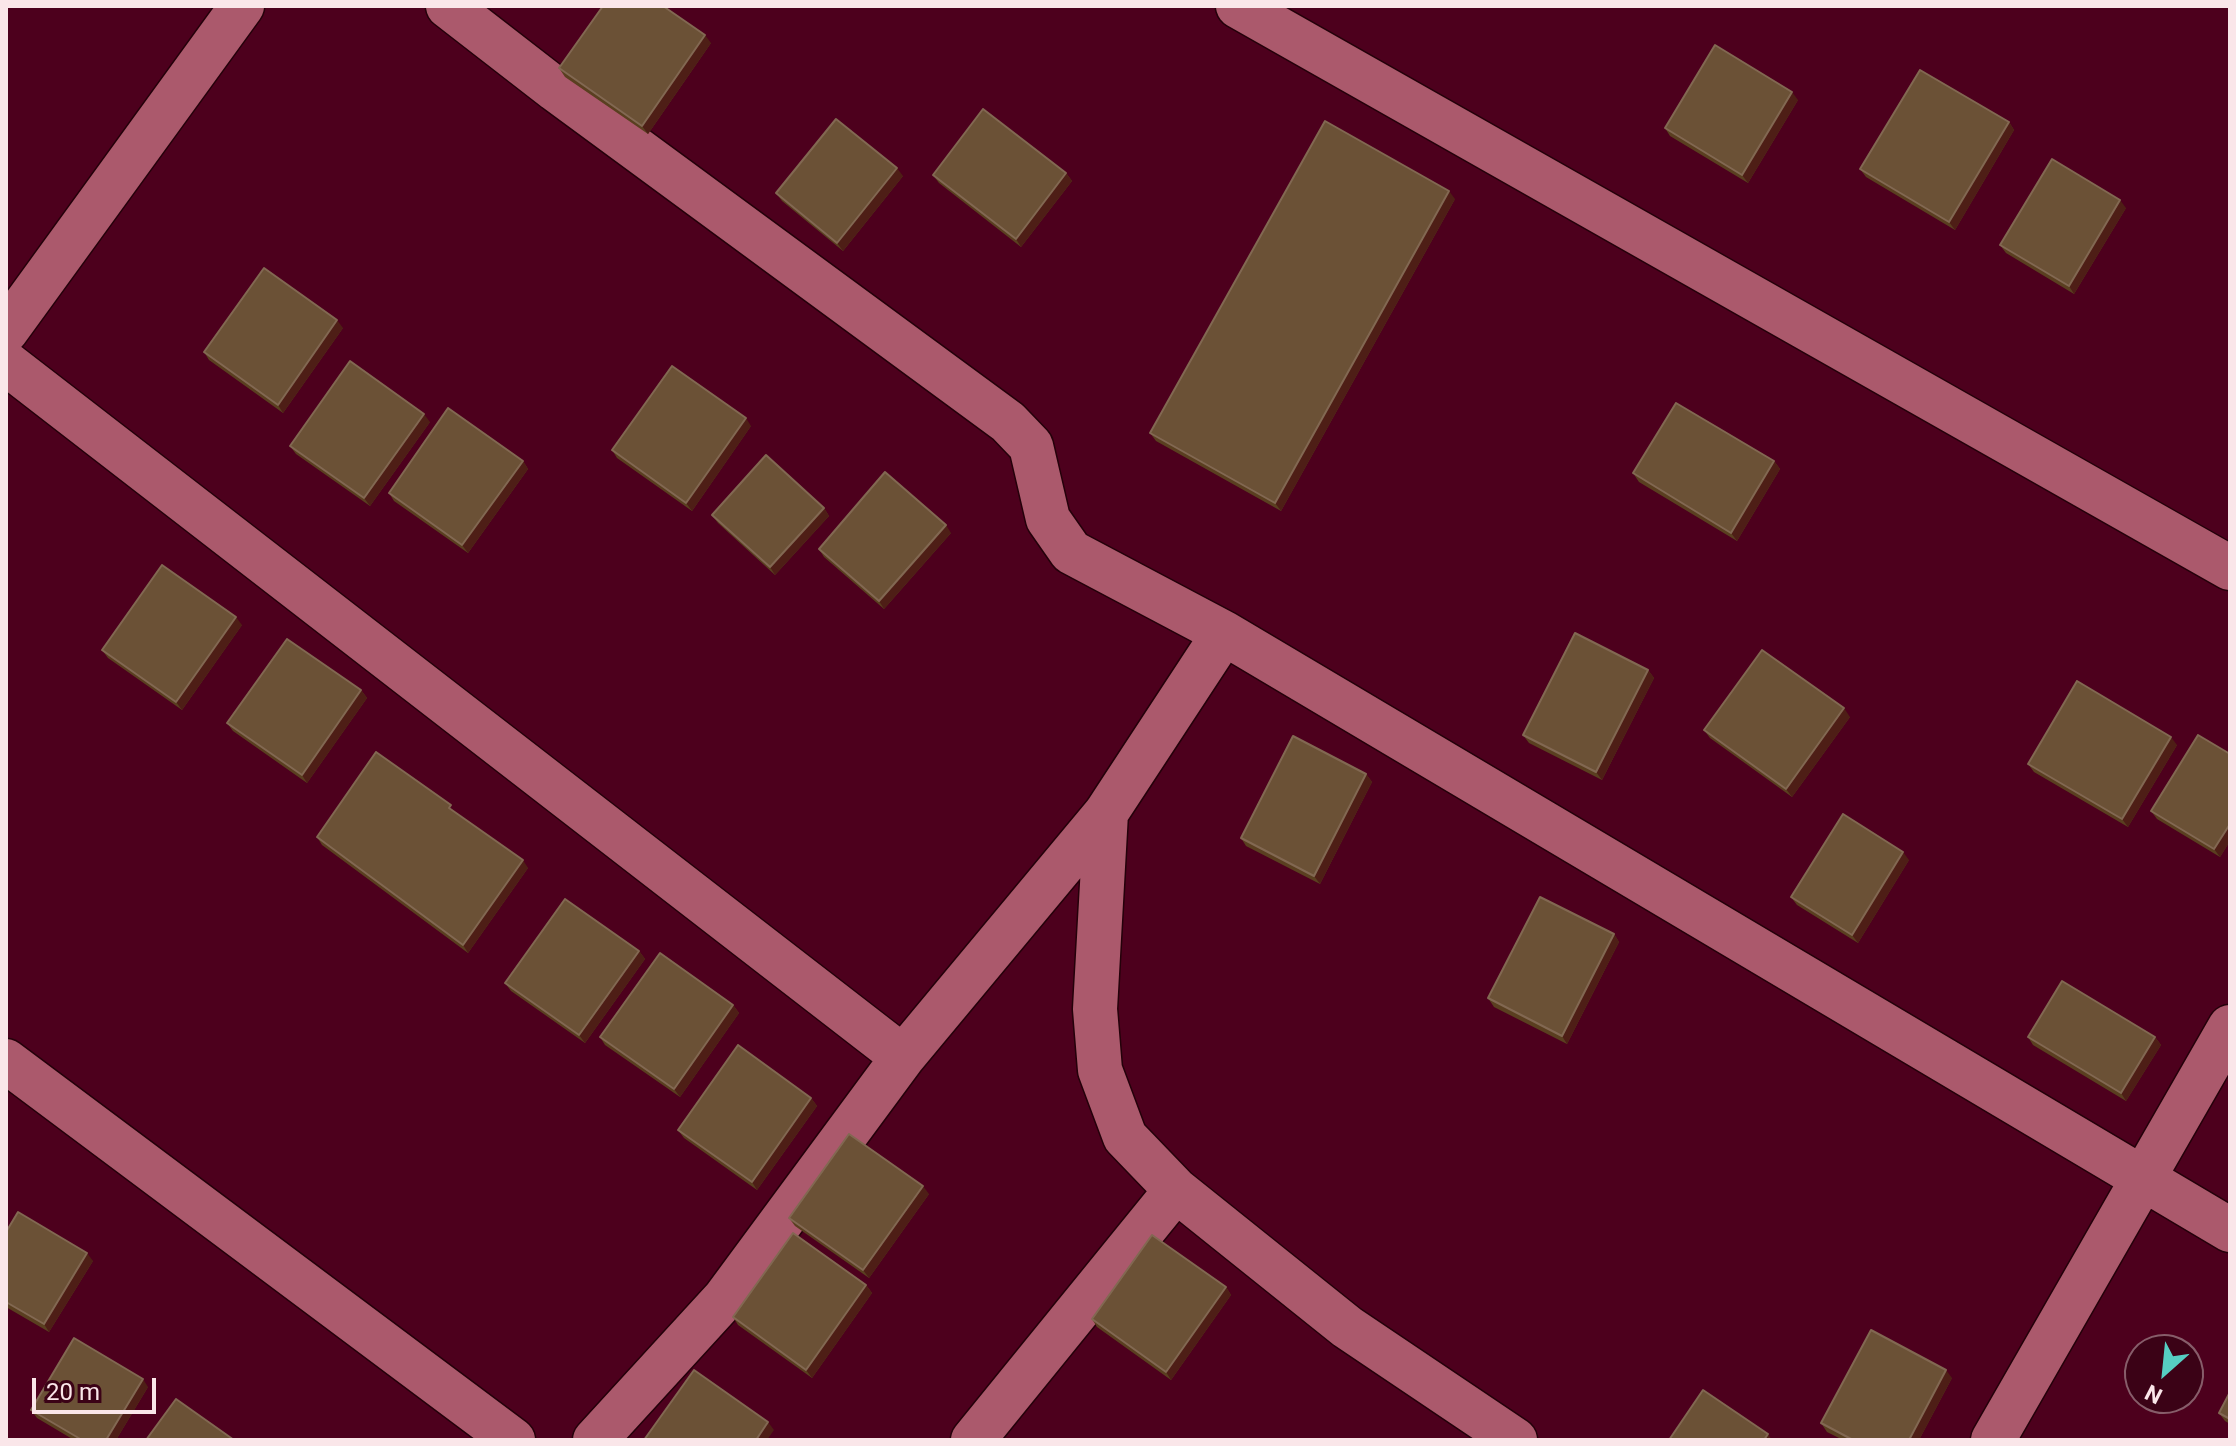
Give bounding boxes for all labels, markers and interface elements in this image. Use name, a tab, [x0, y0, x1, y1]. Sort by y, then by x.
north arrow	[2124, 1334, 2204, 1414]
scale bar	[36, 1362, 160, 1412]
text: 20 m	[46, 1378, 100, 1406]
text: N	[2141, 1379, 2166, 1409]

